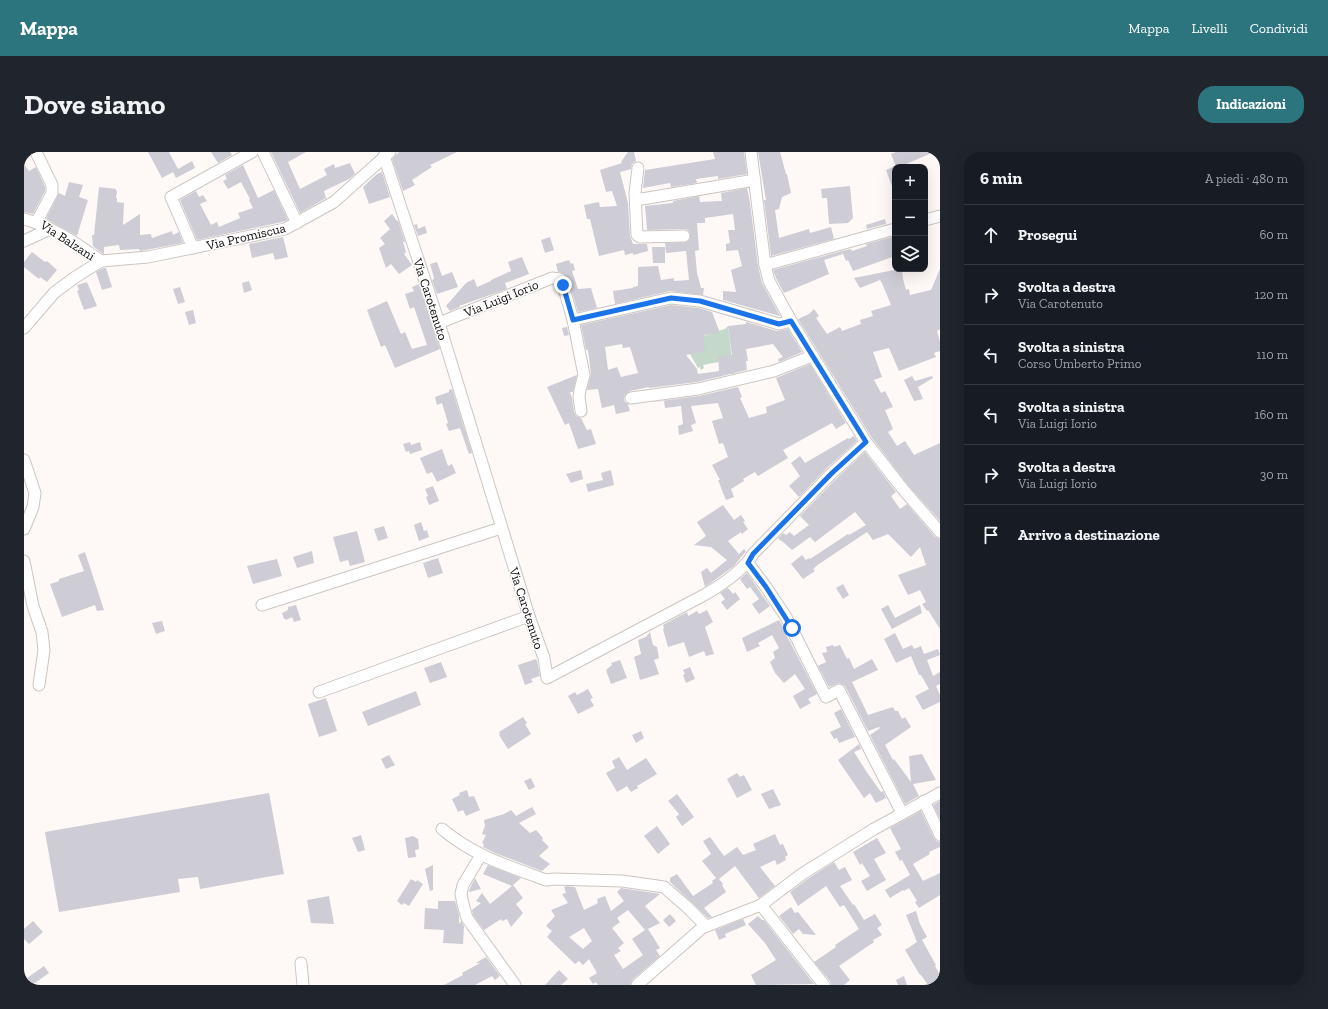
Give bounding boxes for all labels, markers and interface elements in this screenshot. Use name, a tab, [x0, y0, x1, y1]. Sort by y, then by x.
text: Mappa	[20, 17, 78, 40]
text: Mappa	[1128, 20, 1169, 37]
text: Livelli	[1191, 20, 1228, 37]
text: Condividi	[1250, 20, 1308, 37]
button: Indicazioni	[1198, 86, 1304, 123]
text: Dove siamo	[24, 88, 165, 121]
map controls	[892, 164, 928, 272]
button: +	[892, 164, 928, 200]
text: 6 min	[980, 168, 1022, 188]
text: A piedi · 480 m	[1205, 171, 1288, 186]
button: −	[892, 200, 928, 236]
street label: Via Balzani	[37, 217, 98, 264]
street label: Via Promiscua	[204, 220, 288, 253]
icon: ahead	[980, 224, 1002, 246]
text: Prosegui	[1018, 226, 1077, 244]
text: 60 m	[1259, 227, 1288, 242]
button: layers	[892, 236, 928, 272]
street label: Via Carotenuto	[410, 255, 451, 342]
route end	[554, 276, 572, 294]
street label: Via Luigi Iorio	[461, 277, 541, 321]
text: Svolta a destra	[1018, 278, 1116, 296]
icon: right	[980, 284, 1002, 306]
text: 120 m	[1255, 287, 1288, 302]
text: Via Carotenuto	[1018, 296, 1103, 311]
text: Svolta a sinistra	[1018, 338, 1125, 356]
icon: left	[980, 344, 1002, 366]
text: 110 m	[1256, 347, 1288, 362]
text: Corso Umberto Primo	[1018, 356, 1142, 371]
text: Svolta a sinistra	[1018, 398, 1125, 416]
icon: left	[980, 404, 1002, 426]
text: 160 m	[1254, 407, 1288, 422]
text: Via Luigi Iorio	[1018, 416, 1097, 431]
text: Svolta a destra	[1018, 458, 1116, 476]
icon: right	[980, 464, 1002, 486]
text: 30 m	[1260, 467, 1288, 482]
text: Via Luigi Iorio	[1018, 476, 1097, 491]
icon: arrive	[980, 524, 1002, 546]
text: Arrivo a destinazione	[1018, 526, 1160, 544]
street label: Via Carotenuto	[506, 564, 547, 651]
route start	[783, 619, 801, 637]

